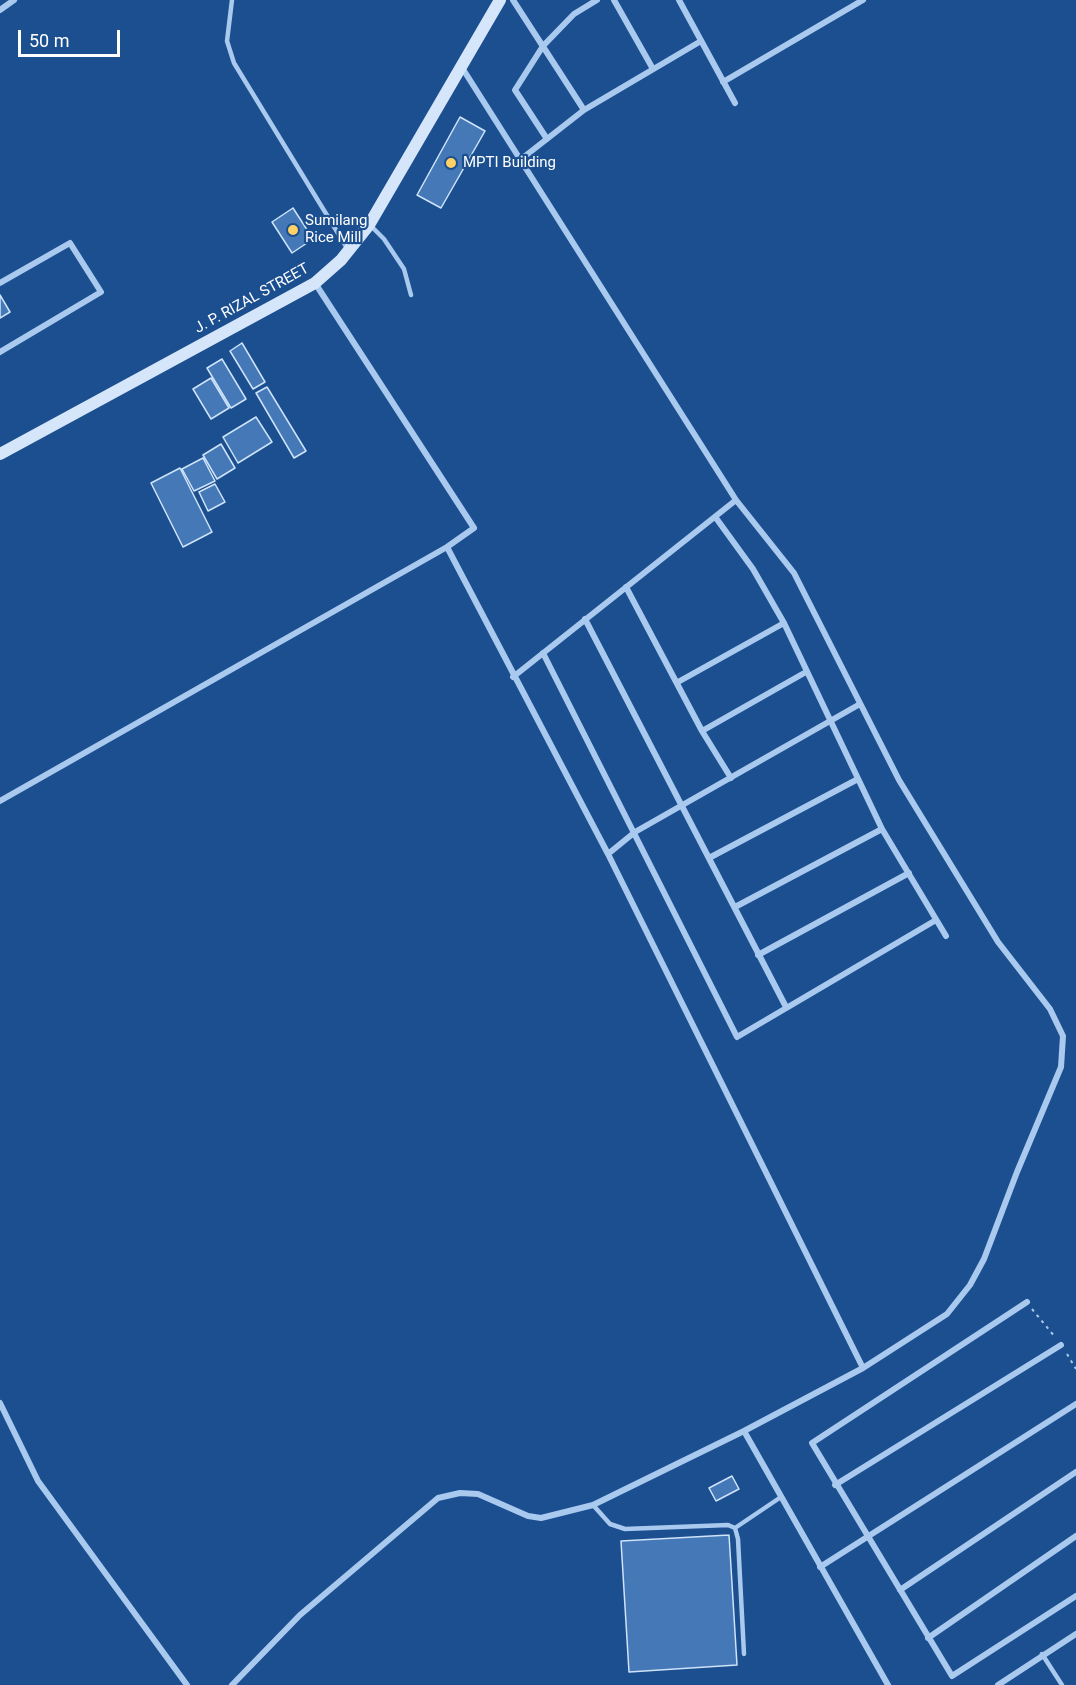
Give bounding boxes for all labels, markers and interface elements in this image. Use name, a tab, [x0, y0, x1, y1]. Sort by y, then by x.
scale bar	[21, 18, 123, 56]
text: 50 m	[29, 30, 69, 51]
place label: MPTI Building	[463, 154, 556, 172]
marker: MPTI Building	[444, 156, 458, 170]
place label: Sumilang Rice Mill	[305, 212, 367, 247]
marker: Sumilang Rice Mill	[286, 223, 300, 237]
street label: J. P. RIZAL STREET	[192, 260, 312, 338]

